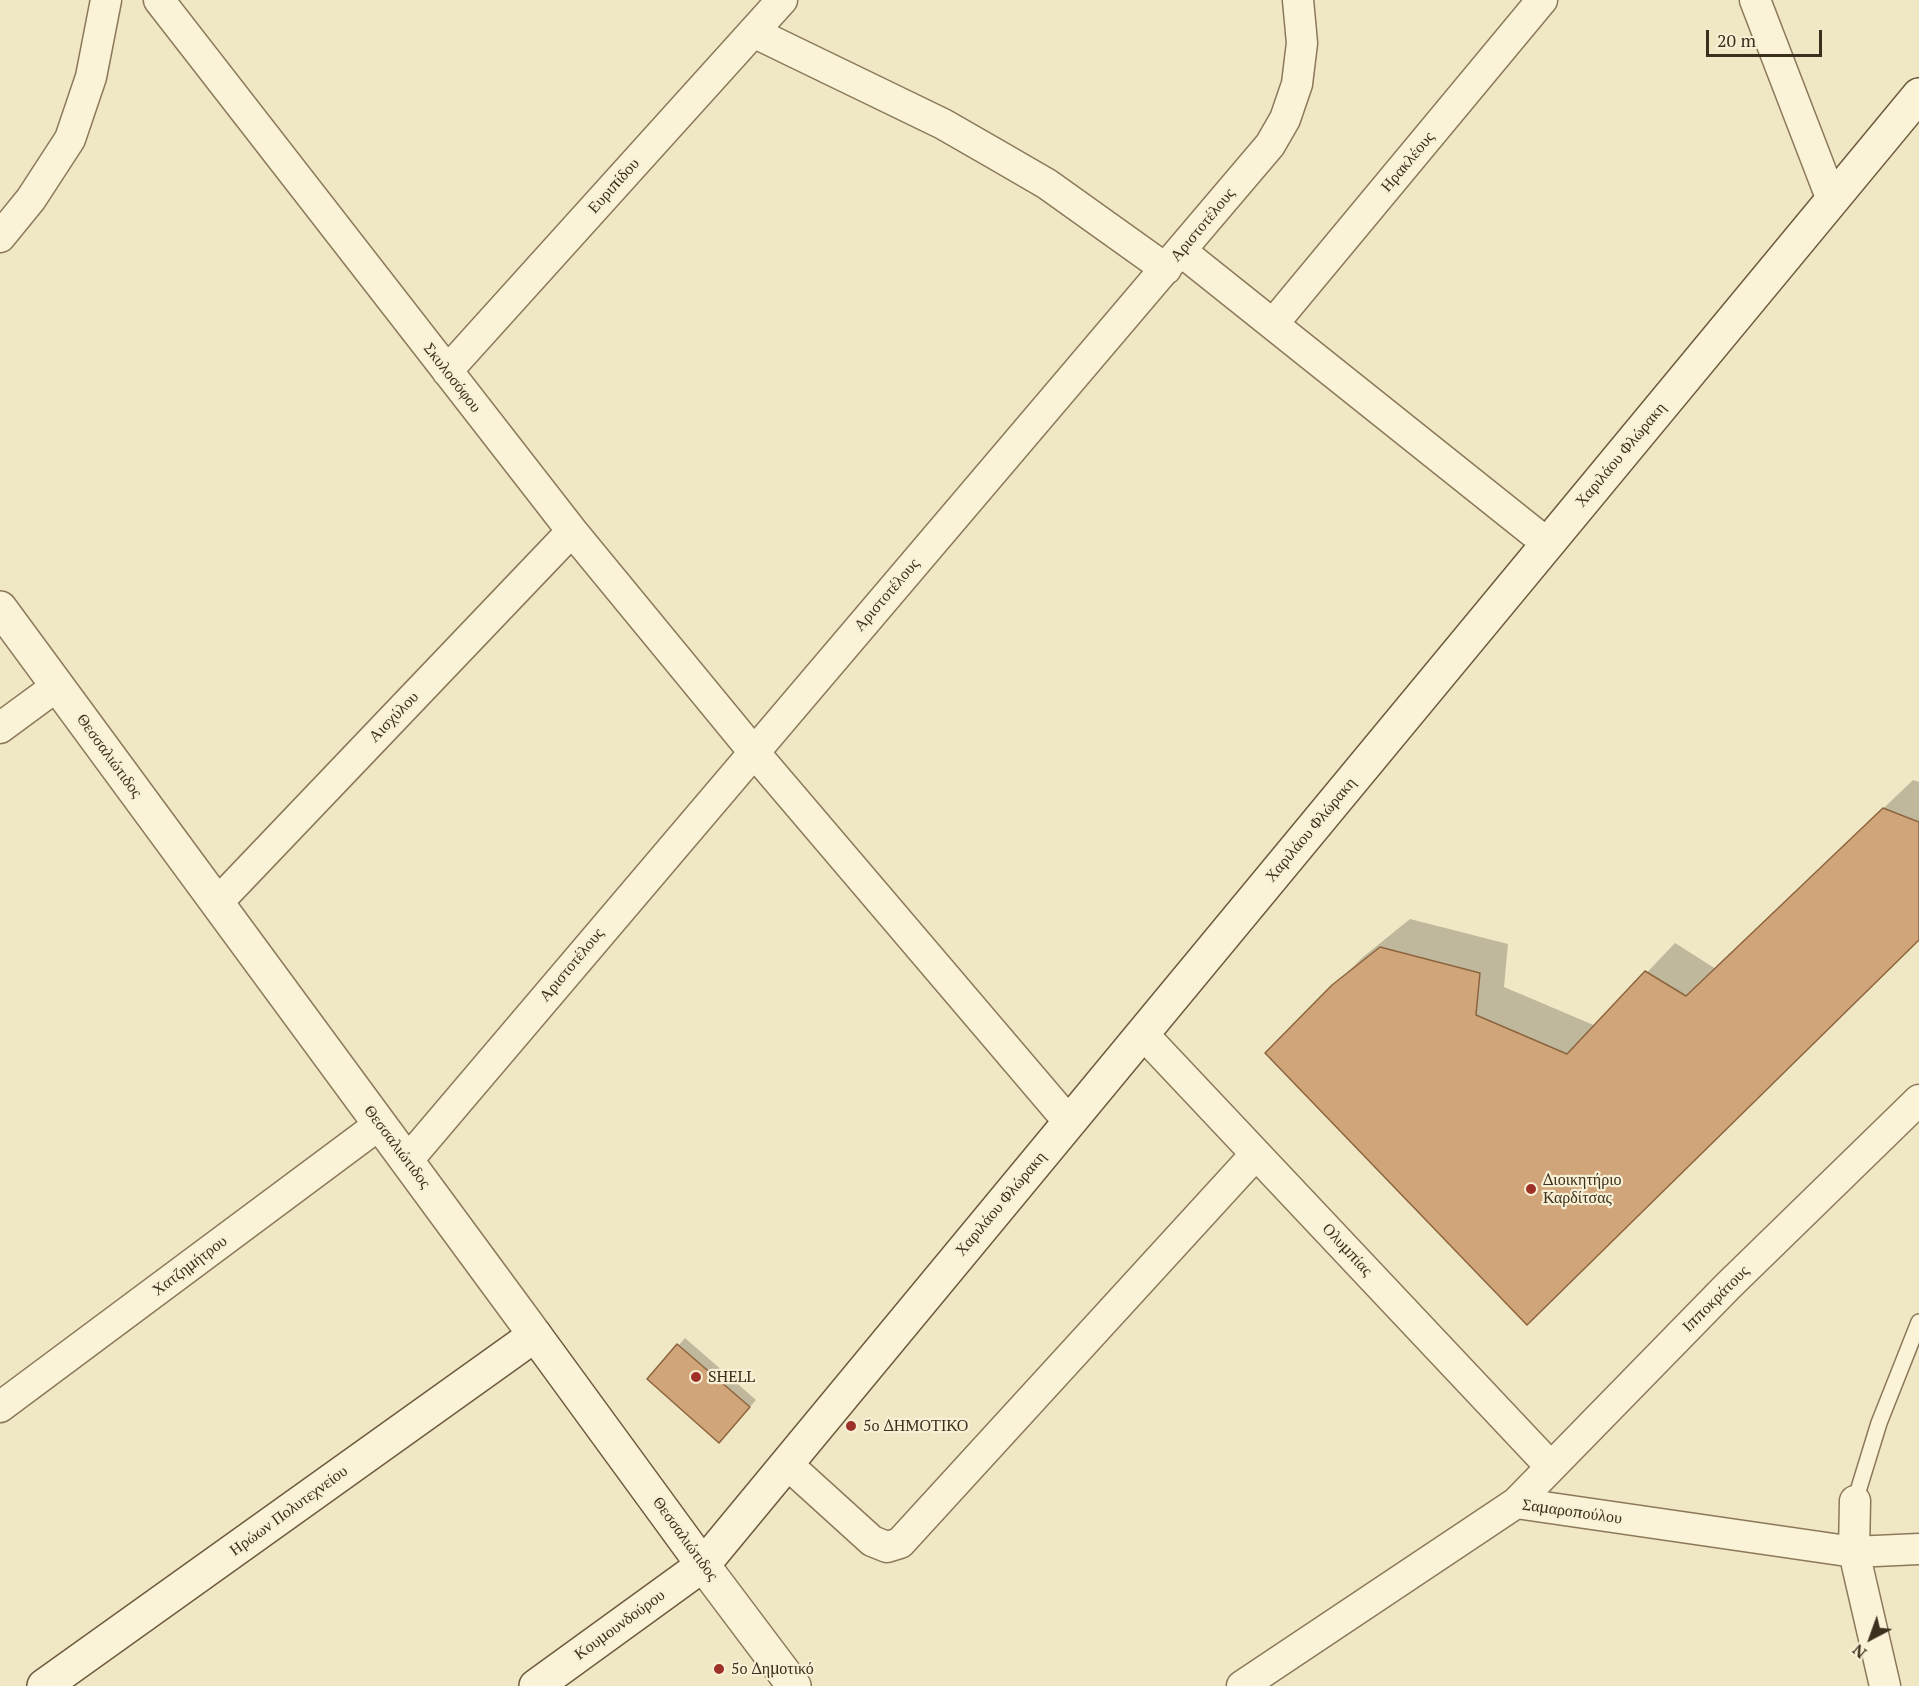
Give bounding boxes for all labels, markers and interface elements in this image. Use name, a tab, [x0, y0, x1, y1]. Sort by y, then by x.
scale bar	[1709, 18, 1824, 56]
text: 20 m	[1717, 28, 1756, 52]
street label: Ηρακλέους	[1377, 128, 1439, 196]
street label: Ευριπίδου	[584, 154, 644, 218]
street label: Αριστοτέλους	[1167, 184, 1239, 266]
street label: Σκυλοσόφου	[419, 339, 485, 417]
street label: Χαριλάου Φλώρακη	[1572, 399, 1670, 511]
street label: Αριστοτέλους	[850, 555, 924, 635]
street label: Αισχύλου	[365, 688, 423, 746]
street label: Θεσσαλιώτιδος	[72, 710, 146, 802]
street label: Χαριλάου Φλώρακη	[1262, 774, 1360, 886]
street label: Αριστοτέλους	[536, 924, 608, 1006]
street label: Θεσσαλιώτιδος	[360, 1102, 434, 1192]
street label: Χαριλάου Φλώρακη	[952, 1148, 1050, 1260]
place label: Διοικητήριο Καρδίτσας	[1543, 1170, 1621, 1208]
marker: Διοικητήριο Καρδίτσας	[1524, 1182, 1538, 1196]
street label: Ολυμπίας	[1318, 1220, 1376, 1280]
street label: Χατζημήτρου	[149, 1232, 231, 1300]
street label: Ιπποκράτους	[1679, 1262, 1753, 1336]
place label: SHELL	[708, 1367, 755, 1387]
marker: SHELL	[689, 1370, 703, 1384]
place label: 5ο ΔΗΜΟΤΙΚΟ	[863, 1416, 968, 1436]
marker: 5ο ΔΗΜΟΤΙΚΟ	[844, 1419, 858, 1433]
street label: Ηρώων Πολυτεχνείου	[226, 1462, 352, 1560]
street label: Θεσσαλιώτιδος	[648, 1493, 722, 1585]
street label: Σαμαροπούλου	[1521, 1495, 1623, 1529]
street label: Κουμουνδούρου	[571, 1586, 669, 1664]
north arrow	[1841, 1608, 1901, 1668]
text: N	[1847, 1639, 1871, 1664]
place label: 5ο Δημοτικό	[731, 1659, 814, 1679]
marker: 5ο Δημοτικό	[712, 1662, 726, 1676]

